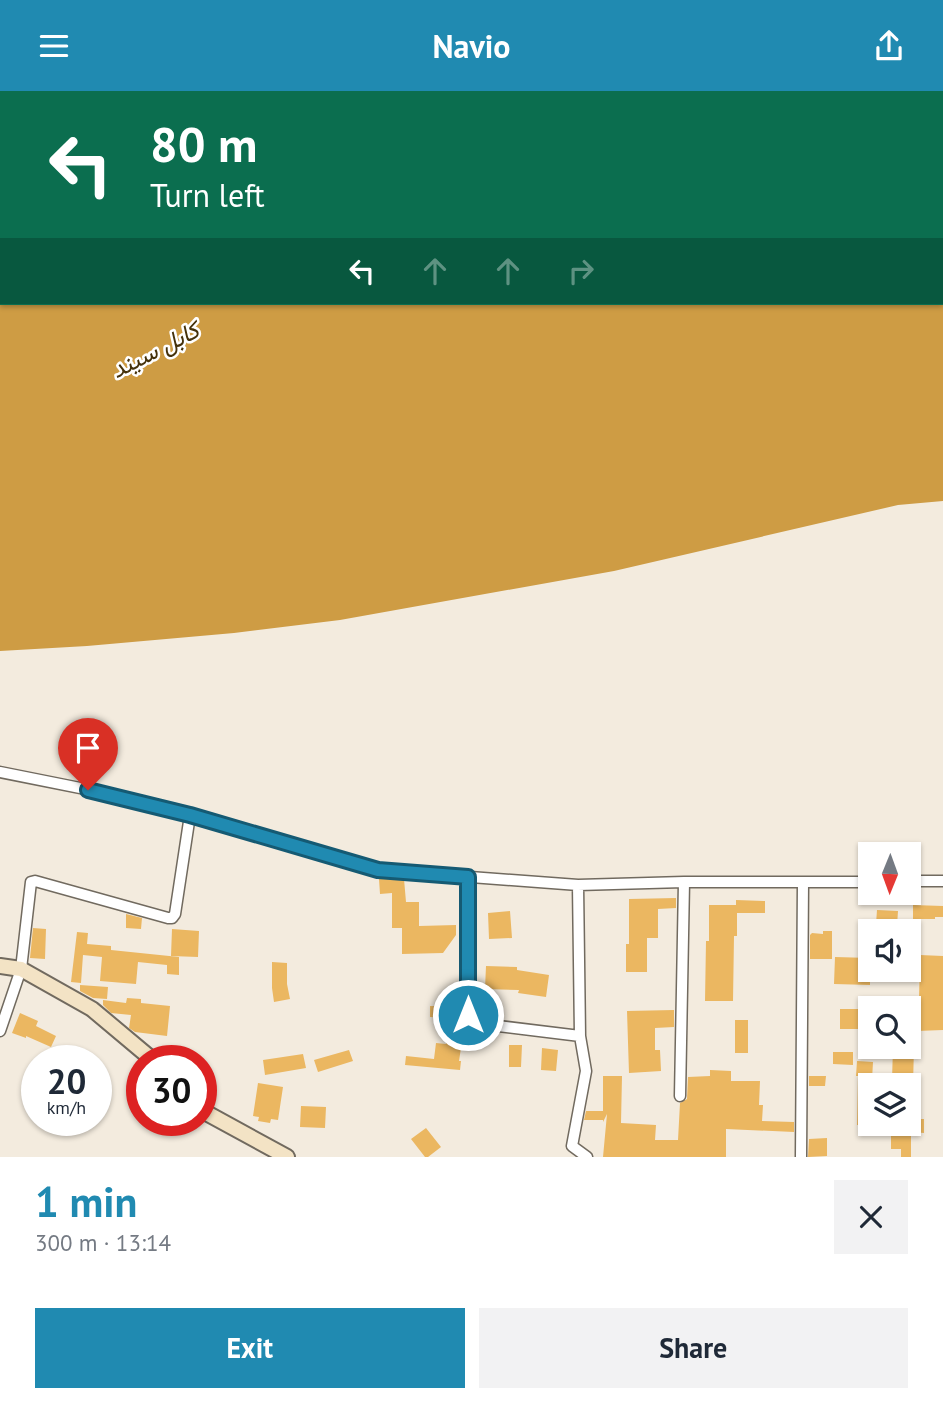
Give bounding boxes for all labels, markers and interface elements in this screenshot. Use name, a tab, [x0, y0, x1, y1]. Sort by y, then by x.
text: Navio	[433, 25, 510, 67]
icon: menu	[35, 27, 73, 65]
icon: share	[870, 27, 908, 65]
text: 80 m	[150, 112, 257, 176]
icon: left	[35, 119, 126, 210]
text: Turn left	[150, 174, 265, 216]
icon: left	[343, 252, 381, 290]
icon: ahead	[416, 252, 454, 290]
icon: ahead	[489, 252, 527, 290]
icon: right	[562, 252, 600, 290]
water label: کابل سيند	[105, 312, 208, 385]
pin	[58, 718, 118, 790]
icon: arrive	[69, 729, 107, 767]
north arrow	[858, 842, 920, 905]
map controls	[858, 842, 921, 1136]
button: sound	[858, 919, 921, 982]
position arrow	[431, 978, 505, 1052]
button: search	[858, 996, 921, 1059]
speed limit sign: 30	[126, 1045, 217, 1136]
text: 20	[47, 1058, 86, 1104]
button: layers	[858, 1073, 921, 1136]
text: km/h	[47, 1096, 86, 1119]
text: 1 min	[35, 1174, 137, 1229]
button: close	[834, 1180, 908, 1254]
text: 300 m · 13:14	[35, 1228, 171, 1257]
button: Exit	[35, 1308, 465, 1388]
button: Share	[479, 1308, 908, 1388]

